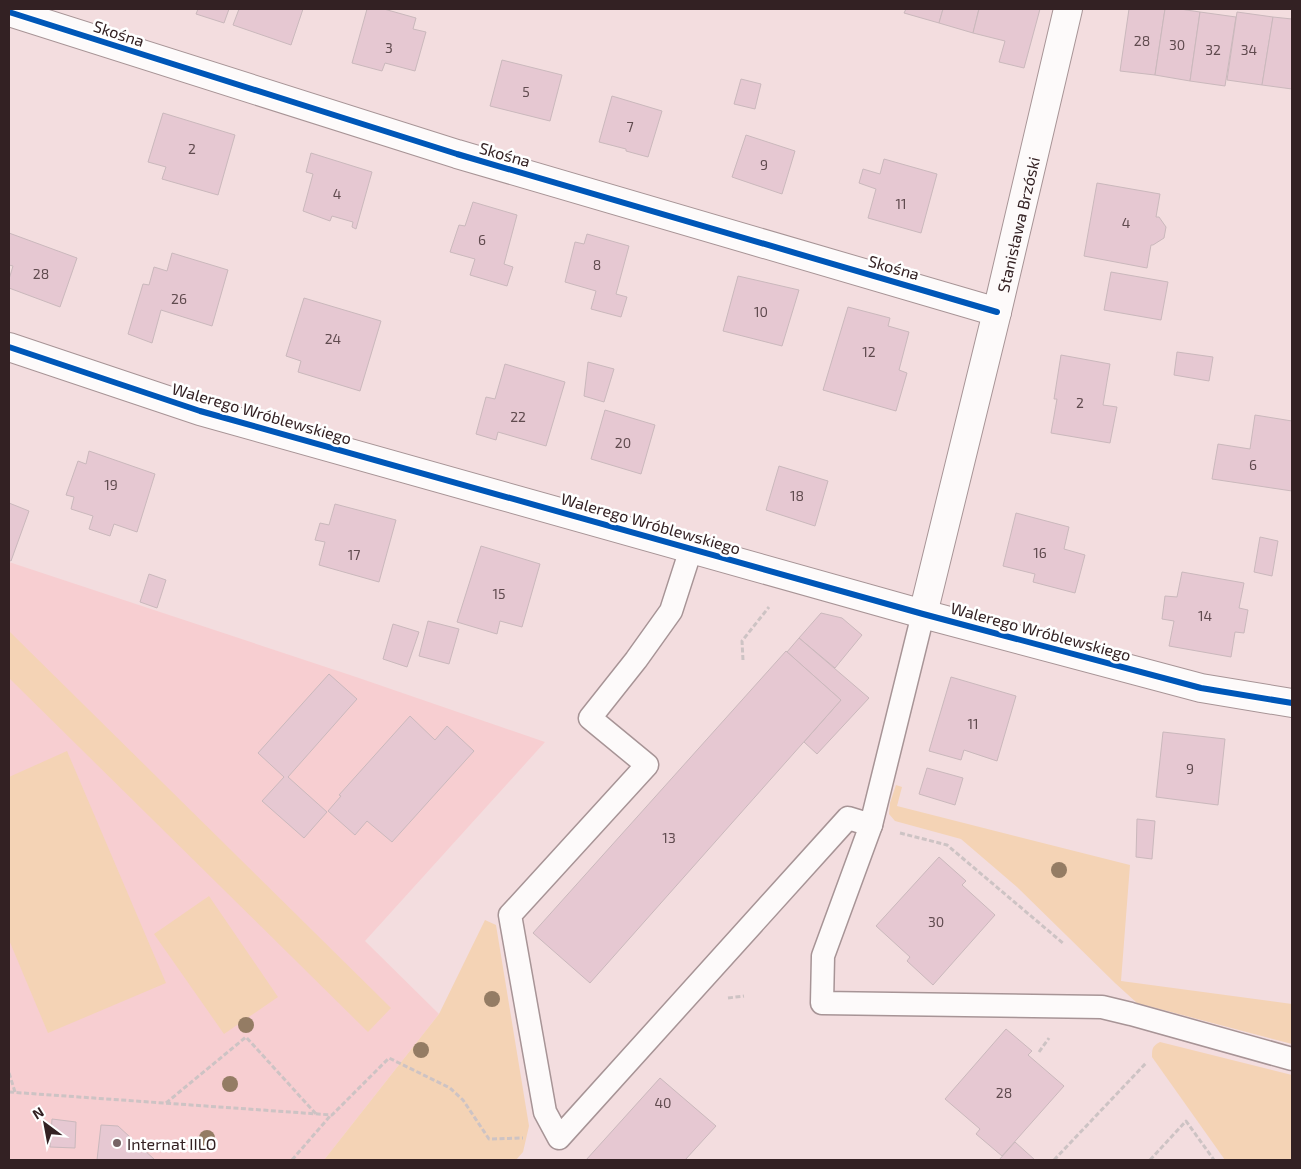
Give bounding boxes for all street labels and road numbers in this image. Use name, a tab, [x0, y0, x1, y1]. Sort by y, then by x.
street label: Skośna	[91, 16, 147, 50]
street label: Skośna	[477, 138, 533, 170]
street label: Stanisława Brzóski	[992, 155, 1043, 294]
street label: Skośna	[866, 251, 922, 283]
street label: Walerego Wróblewskiego	[170, 378, 354, 448]
street label: Walerego Wróblewskiego	[559, 488, 743, 558]
street label: Walerego Wróblewskiego	[949, 598, 1133, 664]

